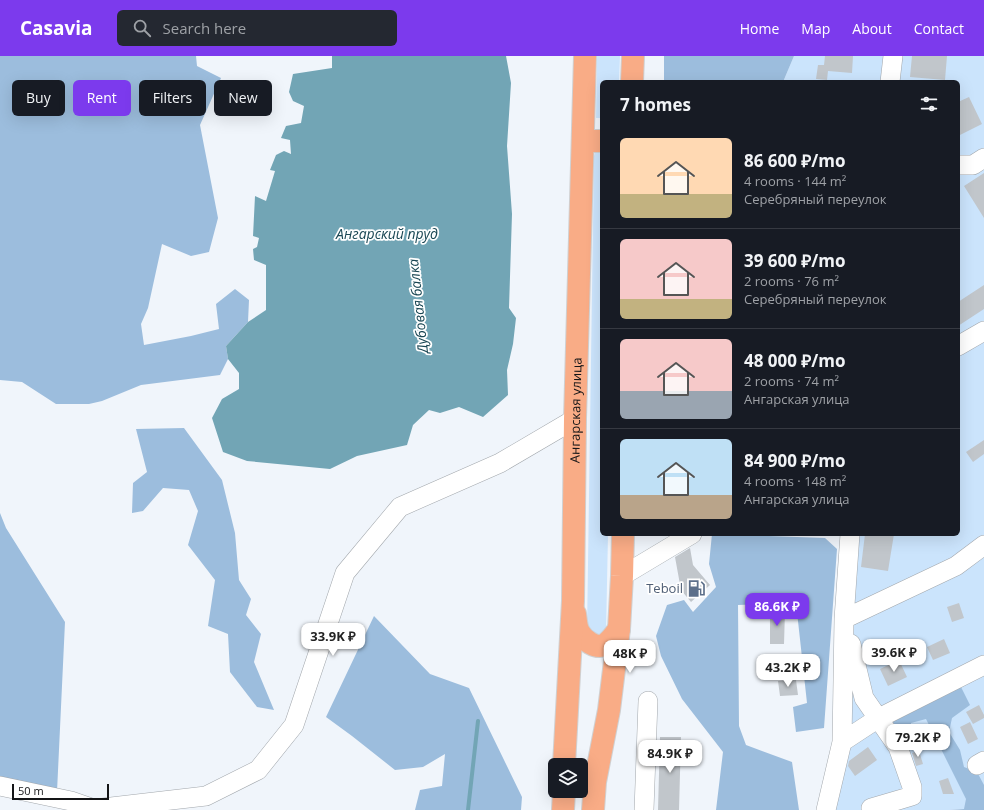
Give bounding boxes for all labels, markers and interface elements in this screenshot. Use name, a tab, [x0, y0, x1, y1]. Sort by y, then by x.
search box	[117, 10, 397, 46]
text: Casavia	[20, 15, 93, 41]
icon: search	[131, 17, 153, 39]
text: Search here	[163, 18, 246, 38]
text: Home	[740, 19, 779, 38]
text: Map	[801, 19, 830, 38]
text: About	[852, 19, 892, 38]
text: Contact	[914, 19, 964, 38]
chip: Buy	[12, 80, 65, 116]
chip: Rent	[73, 80, 131, 116]
chip: Filters	[139, 80, 206, 116]
chip: New	[214, 80, 272, 116]
text: 7 homes	[620, 93, 691, 116]
icon: filters	[918, 93, 940, 115]
text: 86 600 ₽/mo	[744, 149, 846, 172]
icon: home	[652, 154, 700, 202]
text: 4 rooms · 144 m²	[744, 172, 846, 190]
text: Серебряный переулок	[744, 190, 887, 208]
water label: Ангарский пруд	[335, 224, 438, 243]
text: 39 600 ₽/mo	[744, 249, 846, 272]
icon: home	[652, 255, 700, 303]
water label: Дубовая балка	[403, 258, 432, 356]
text: 2 rooms · 76 m²	[744, 272, 839, 290]
text: Серебряный переулок	[744, 290, 887, 308]
text: 48 000 ₽/mo	[744, 349, 846, 372]
icon: home	[652, 355, 700, 403]
street label: Ангарская улица	[566, 357, 586, 463]
text: 2 rooms · 74 m²	[744, 372, 839, 390]
text: Ангарская улица	[744, 390, 850, 408]
text: 84 900 ₽/mo	[744, 449, 846, 472]
icon: home	[652, 455, 700, 503]
text: 4 rooms · 148 m²	[744, 472, 846, 490]
text: Ангарская улица	[744, 490, 850, 508]
fuel station icon: Teboil	[686, 578, 706, 598]
place label: Teboil	[646, 579, 683, 597]
pin: 86.6K ₽	[740, 593, 814, 627]
text: 86.6K ₽	[754, 597, 800, 615]
pin: 33.9K ₽	[296, 623, 370, 657]
text: 33.9K ₽	[310, 627, 356, 645]
pin: 39.6K ₽	[857, 639, 931, 673]
pin: 48K ₽	[602, 640, 658, 674]
text: 39.6K ₽	[871, 643, 917, 661]
text: 48K ₽	[613, 644, 647, 662]
pin: 43.2K ₽	[751, 654, 825, 688]
text: 43.2K ₽	[765, 658, 811, 676]
pin: 79.2K ₽	[881, 724, 955, 758]
text: 79.2K ₽	[895, 728, 941, 746]
pin: 84.9K ₽	[633, 740, 707, 774]
text: 84.9K ₽	[647, 744, 693, 762]
map controls	[548, 758, 588, 798]
button: layers	[548, 758, 588, 798]
scale bar	[12, 782, 109, 801]
text: 50 m	[18, 783, 44, 798]

